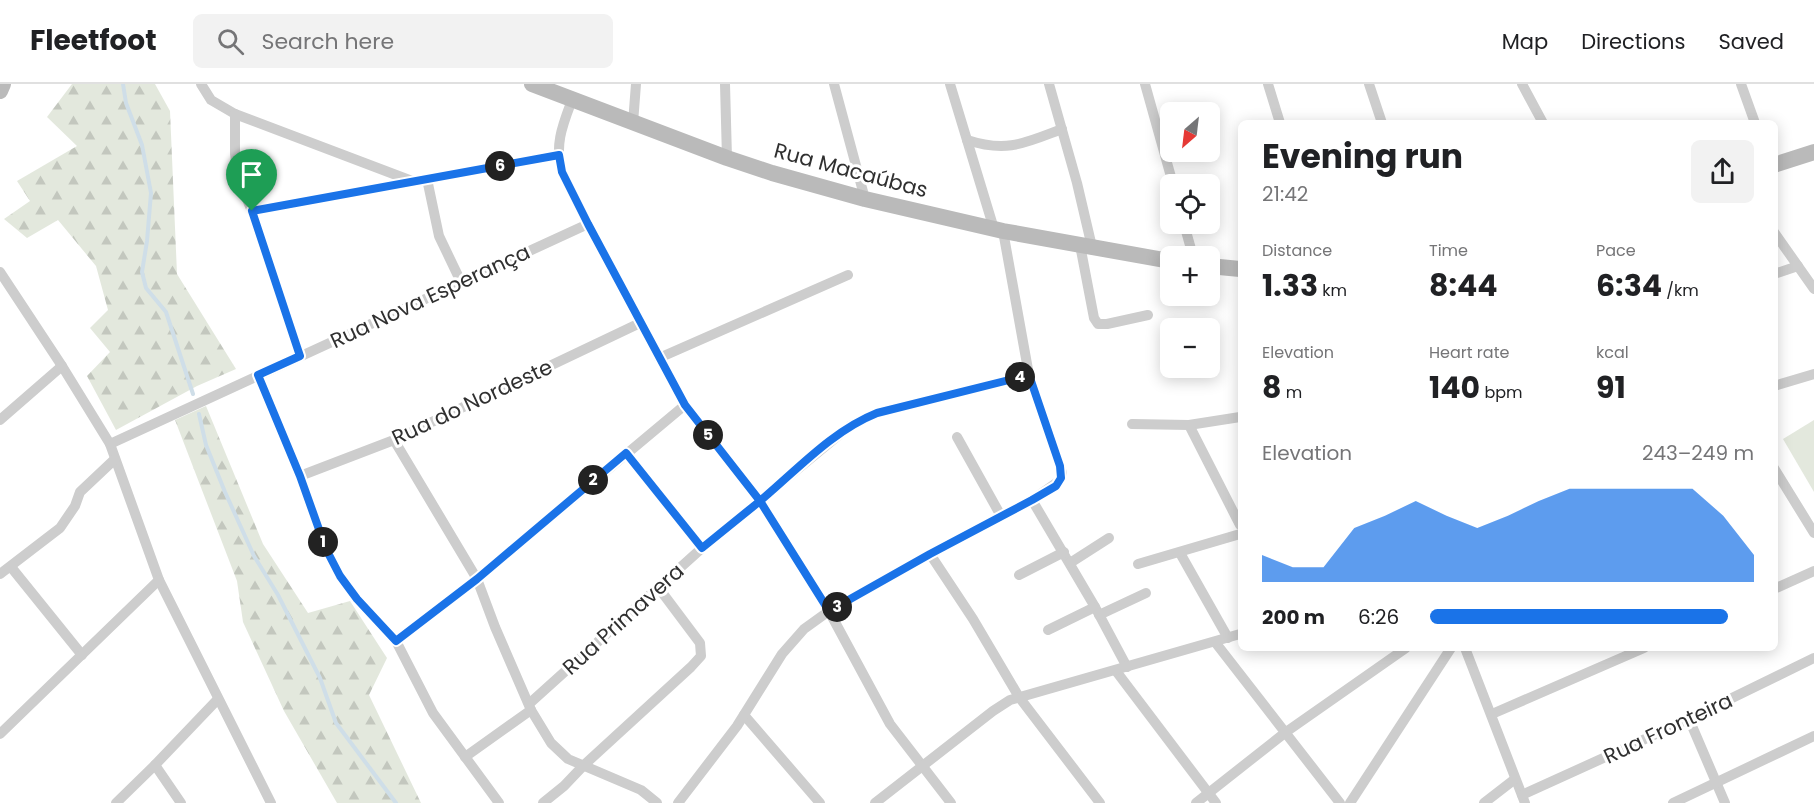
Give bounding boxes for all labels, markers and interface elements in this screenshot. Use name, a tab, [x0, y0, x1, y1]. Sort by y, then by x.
search box	[193, 14, 613, 68]
text: Fleetfoot	[30, 21, 157, 60]
icon: search	[214, 25, 247, 58]
text: Search here	[262, 26, 394, 57]
text: Map	[1502, 27, 1548, 56]
text: Directions	[1581, 27, 1685, 56]
text: Saved	[1718, 27, 1784, 56]
north arrow	[1160, 102, 1220, 162]
map controls	[1160, 102, 1220, 378]
text: Evening run	[1262, 133, 1463, 180]
street label: Rua Macaúbas	[771, 136, 931, 204]
button: share	[1691, 140, 1754, 203]
pin	[226, 149, 277, 211]
pin: 6	[485, 151, 515, 181]
text: 6	[495, 154, 505, 177]
icon: arrive	[235, 158, 268, 191]
button: locate	[1160, 174, 1220, 234]
text: 21:42	[1262, 180, 1308, 208]
street label: Rua Nova Esperança	[325, 237, 535, 355]
text: Distance	[1262, 239, 1332, 262]
text: Time	[1429, 239, 1468, 262]
text: Pace	[1596, 239, 1636, 262]
button: +	[1160, 246, 1220, 306]
text: 1.33	[1262, 264, 1318, 307]
text: 8:44	[1429, 264, 1498, 307]
text: 6:34	[1596, 264, 1662, 307]
text: km	[1318, 279, 1347, 302]
text: /km	[1662, 279, 1699, 302]
button: −	[1160, 318, 1220, 378]
text: Elevation	[1262, 341, 1334, 364]
text: Heart rate	[1429, 341, 1509, 364]
text: kcal	[1596, 341, 1629, 364]
street label: Rua do Nordeste	[387, 352, 557, 452]
pin: 4	[1005, 362, 1035, 392]
text: 4	[1015, 365, 1025, 388]
text: 8	[1262, 366, 1281, 409]
text: 140	[1429, 366, 1480, 409]
text: 91	[1596, 366, 1626, 409]
text: m	[1281, 381, 1302, 404]
text: bpm	[1480, 381, 1523, 404]
pin: 5	[693, 420, 723, 450]
text: 5	[703, 423, 713, 446]
text: Elevation	[1262, 439, 1352, 467]
text: 243–249 m	[1642, 439, 1754, 467]
pin: 2	[578, 465, 608, 495]
text: 2	[588, 468, 598, 491]
pin: 1	[308, 527, 338, 557]
text: 1	[320, 530, 326, 553]
street label: Rua Primavera	[556, 557, 690, 681]
pin: 3	[822, 592, 852, 622]
text: 3	[832, 595, 842, 618]
text: 200 m	[1262, 603, 1325, 631]
text: 6:26	[1358, 603, 1399, 631]
street label: Rua Fronteira	[1599, 685, 1737, 771]

